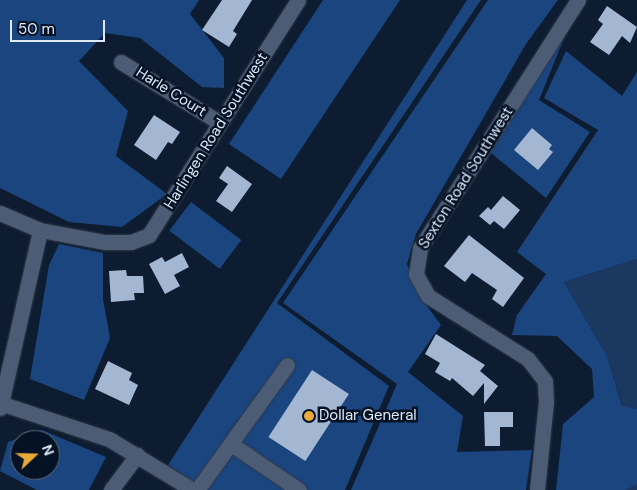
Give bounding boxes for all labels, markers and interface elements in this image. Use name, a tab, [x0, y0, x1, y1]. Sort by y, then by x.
scale bar	[12, 10, 108, 42]
text: 50 m	[18, 19, 55, 39]
street label: Harlingen Road Southwest	[160, 49, 272, 213]
street label: Harle Court	[133, 63, 209, 121]
street label: Sexton Road Southwest	[415, 104, 517, 252]
place label: Dollar General	[319, 407, 417, 425]
marker: Dollar General	[303, 410, 315, 422]
north arrow	[10, 430, 60, 480]
text: N	[38, 442, 58, 458]

